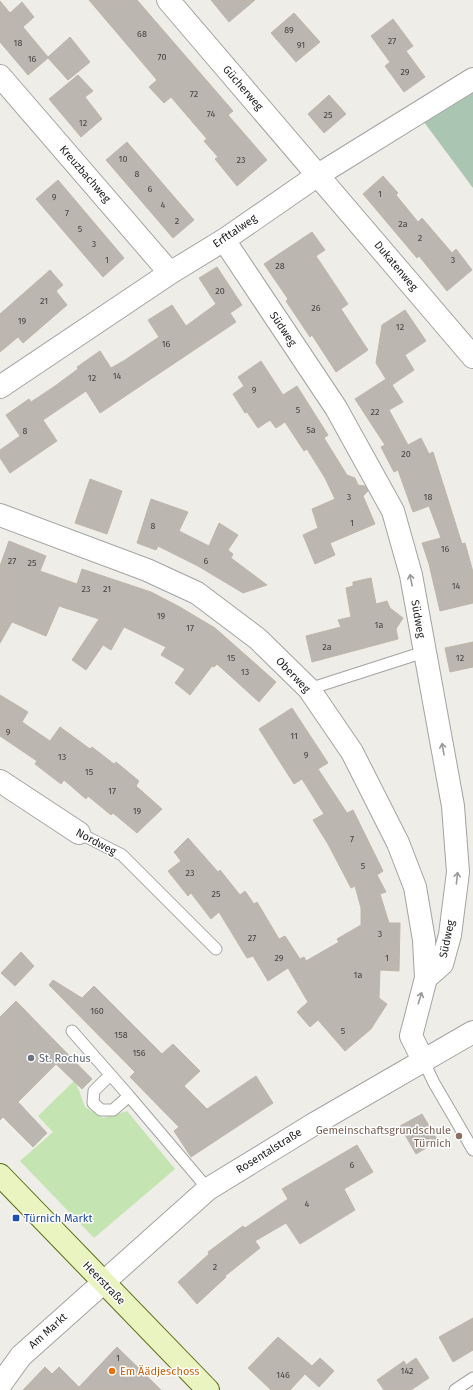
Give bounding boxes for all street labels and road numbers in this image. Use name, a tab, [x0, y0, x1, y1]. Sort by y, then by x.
street label: Gücherweg	[220, 63, 266, 113]
street label: Kreuzbachweg	[57, 143, 113, 205]
street label: Erfttalweg	[211, 211, 260, 250]
street label: Dukatenweg	[371, 239, 421, 294]
street label: Südweg	[267, 309, 299, 349]
street label: Südweg	[408, 599, 428, 639]
street label: Oberweg	[273, 655, 313, 696]
street label: Nordweg	[74, 826, 119, 858]
street label: Südweg	[437, 919, 457, 959]
street label: Rosentalstraße	[234, 1126, 304, 1176]
street label: Heerstraße	[80, 1259, 128, 1307]
street label: Am Markt	[26, 1310, 70, 1352]

